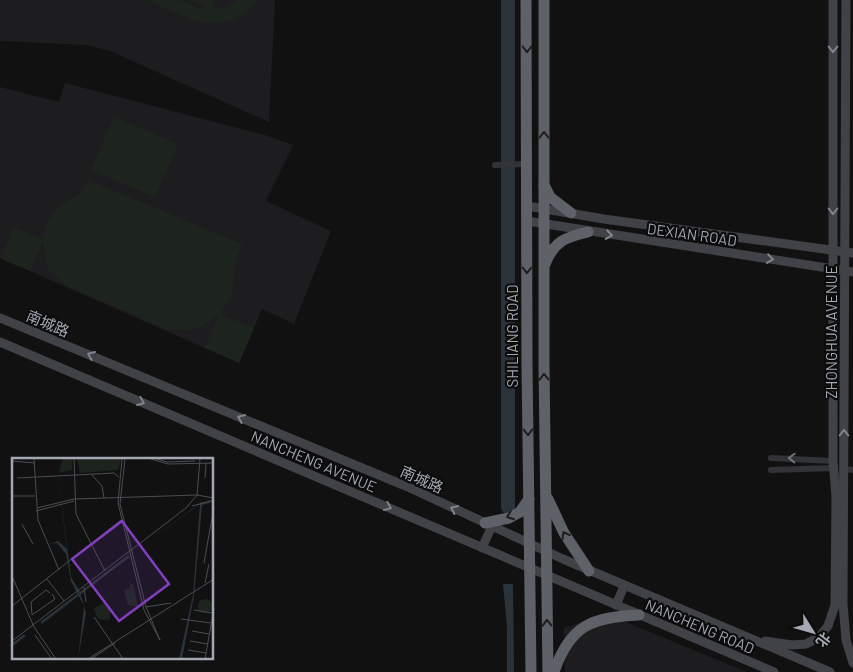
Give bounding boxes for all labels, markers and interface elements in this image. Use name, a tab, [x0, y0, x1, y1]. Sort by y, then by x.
one-way arrow	[522, 45, 532, 53]
one-way arrow	[828, 45, 838, 53]
one-way arrow	[539, 131, 549, 138]
one-way arrow	[828, 208, 838, 215]
street label: DEXIAN ROAD	[646, 219, 738, 249]
one-way arrow	[605, 230, 614, 240]
one-way arrow	[766, 253, 774, 264]
street label: ZHONGHUA AVENUE	[822, 265, 840, 399]
one-way arrow	[522, 266, 532, 274]
street label: SHILIANG ROAD	[503, 284, 521, 388]
street label: 南城路	[24, 306, 72, 340]
one-way arrow	[87, 351, 95, 361]
one-way arrow	[539, 372, 550, 380]
one-way arrow	[136, 396, 145, 407]
one-way arrow	[237, 413, 246, 424]
street label: NANCHENG AVENUE	[248, 426, 380, 496]
one-way arrow	[523, 429, 533, 437]
one-way arrow	[839, 429, 849, 436]
one-way arrow	[788, 453, 796, 464]
inset map	[12, 458, 214, 660]
street label: 南城路	[398, 462, 446, 496]
one-way arrow	[383, 501, 392, 512]
one-way arrow	[451, 505, 460, 515]
one-way arrow	[506, 510, 515, 520]
one-way arrow	[561, 531, 571, 540]
street label: NANCHENG ROAD	[643, 595, 757, 657]
north arrow	[788, 607, 838, 657]
one-way arrow	[542, 619, 552, 627]
text: 北	[813, 629, 835, 651]

